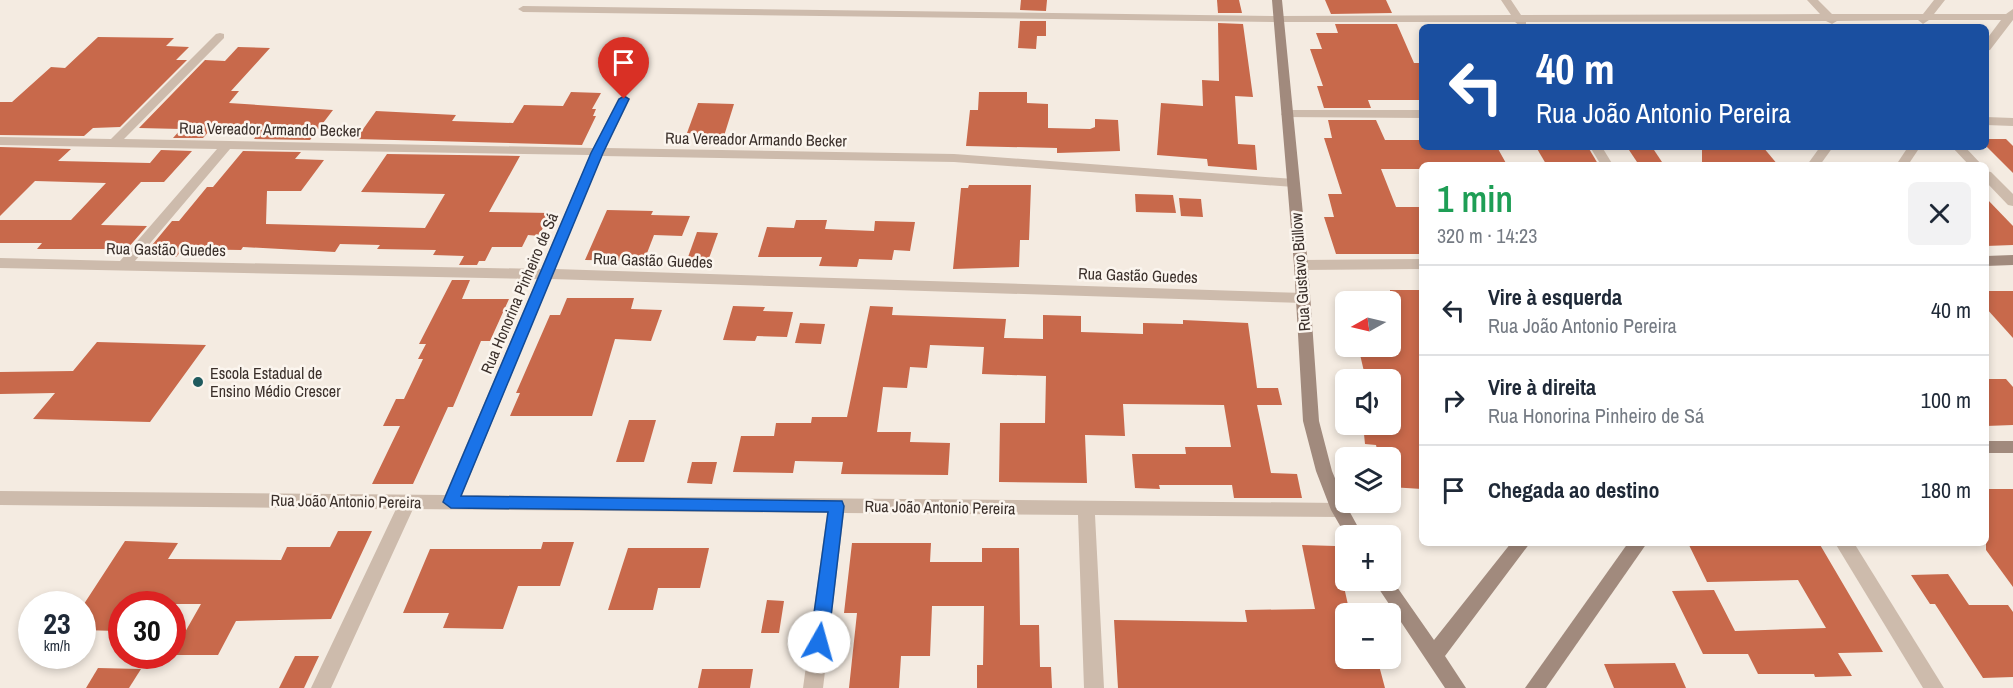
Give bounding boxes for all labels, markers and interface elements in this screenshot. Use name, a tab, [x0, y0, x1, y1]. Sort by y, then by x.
pin	[598, 37, 649, 99]
text: 40 m	[1536, 41, 1615, 97]
icon: arrive	[607, 46, 640, 79]
icon: left	[1437, 48, 1515, 126]
text: Rua João Antonio Pereira	[1536, 95, 1791, 131]
street label: Rua Vereador Armando Becker	[179, 116, 362, 142]
street label: Rua Vereador Armando Becker	[665, 126, 848, 152]
text: 1 min	[1437, 175, 1513, 223]
button: close	[1908, 182, 1971, 245]
street label: Rua Honorina Pinheiro de Sá	[475, 208, 563, 377]
street label: Rua Gustavo Büllow	[1285, 211, 1315, 332]
text: 320 m · 14:23	[1437, 222, 1537, 249]
street label: Rua Gastão Guedes	[106, 237, 226, 261]
street label: Rua Gastão Guedes	[593, 247, 713, 273]
street label: Rua Gastão Guedes	[1078, 262, 1198, 288]
text: Vire à esquerda	[1488, 282, 1622, 312]
north arrow	[1335, 291, 1401, 357]
map controls	[1335, 291, 1401, 669]
icon: left	[1437, 294, 1470, 327]
text: 40 m	[1931, 295, 1971, 325]
text: Rua João Antonio Pereira	[1488, 312, 1677, 339]
place label: Escola Estadual de Ensino Médio Crescer	[210, 362, 341, 402]
button: sound	[1335, 369, 1401, 435]
text: Vire à direita	[1488, 372, 1596, 402]
marker: Escola Estadual de Ensino Médio Crescer	[191, 375, 205, 389]
icon: right	[1437, 384, 1470, 417]
text: 100 m	[1921, 385, 1971, 415]
text: Rua Honorina Pinheiro de Sá	[1488, 402, 1704, 429]
button: layers	[1335, 447, 1401, 513]
icon: arrive	[1437, 474, 1470, 507]
text: Chegada ao destino	[1488, 475, 1659, 505]
text: 180 m	[1921, 475, 1971, 505]
street label: Rua João Antonio Pereira	[270, 489, 422, 513]
street label: Rua João Antonio Pereira	[864, 495, 1016, 519]
button: +	[1335, 525, 1401, 591]
speed limit sign: 30	[108, 591, 186, 669]
text: 23	[43, 603, 71, 643]
button: −	[1335, 603, 1401, 669]
position arrow	[787, 610, 851, 674]
text: km/h	[44, 635, 70, 656]

